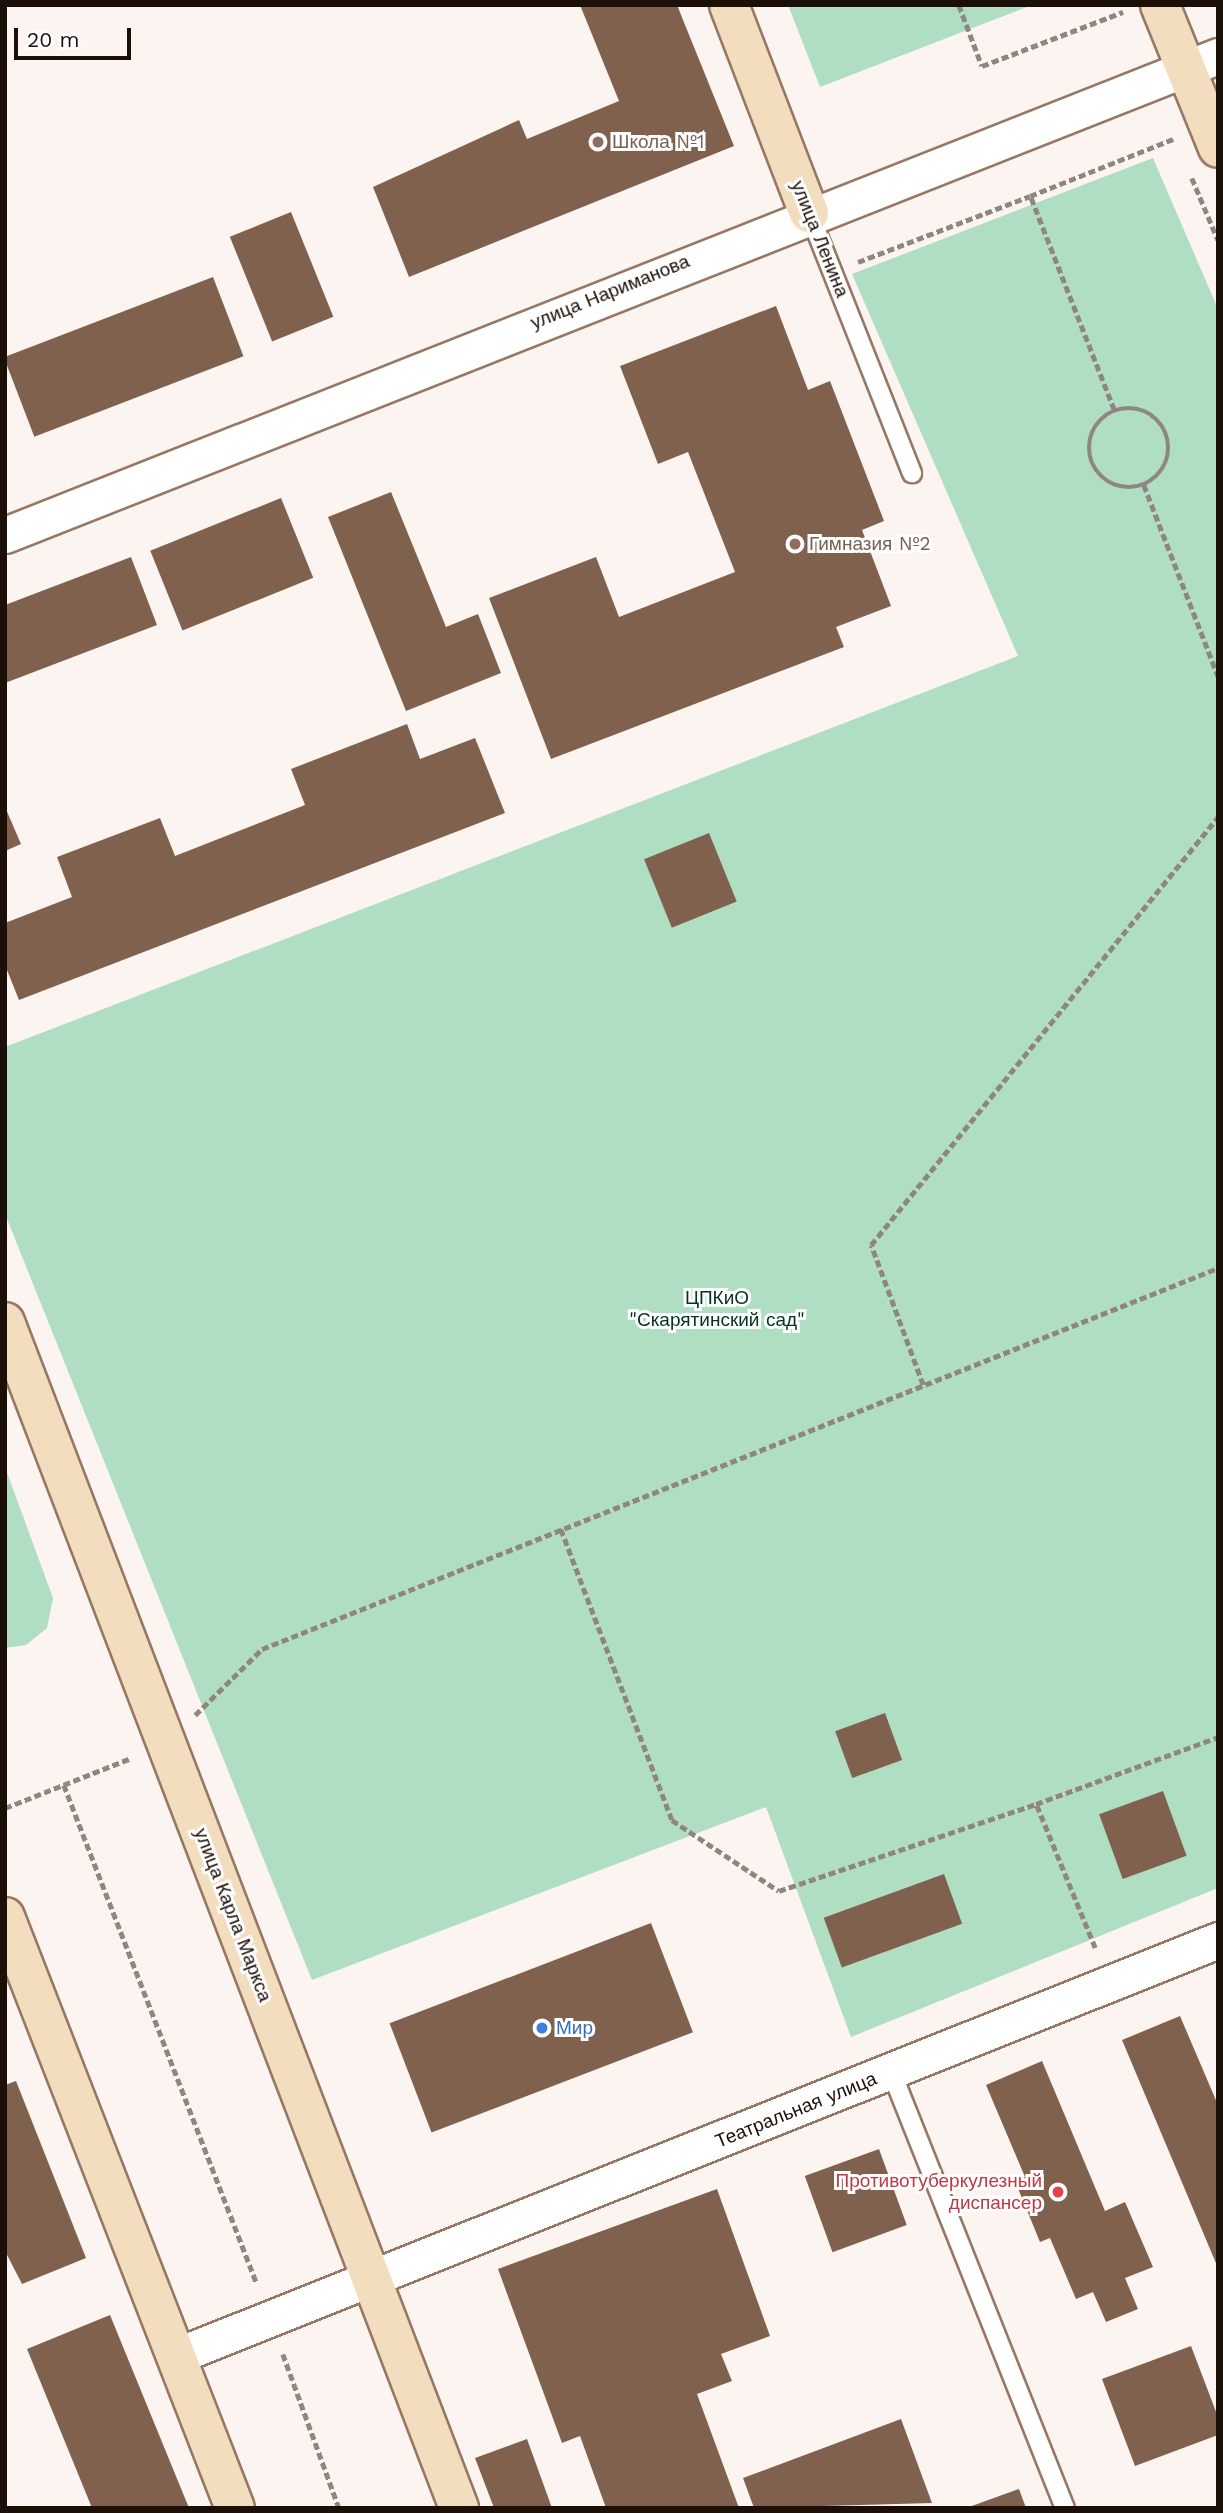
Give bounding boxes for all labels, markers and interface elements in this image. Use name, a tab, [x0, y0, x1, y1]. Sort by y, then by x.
scale bar	[18, 14, 135, 58]
text: 20 m	[27, 27, 79, 52]
place label: Школа №1	[612, 131, 704, 153]
marker: Школа №1	[590, 134, 606, 150]
street label: улица Ленина	[786, 177, 854, 301]
street label: улица Нариманова	[527, 250, 693, 334]
place label: Гимназия №2	[809, 533, 931, 555]
marker: Гимназия №2	[787, 536, 803, 552]
park label: ЦПКиО "Скарятинский сад"	[629, 1287, 805, 1331]
street label: улица Карла Маркса	[189, 1825, 277, 2005]
place label: Мир	[556, 2017, 593, 2039]
marker: Мир	[534, 2020, 550, 2036]
street label: Театральная улица	[712, 2067, 880, 2153]
place label: Противотуберкулезный диспансер	[836, 2170, 1042, 2214]
marker: Противотуберкулезный диспансер	[1048, 2182, 1068, 2202]

